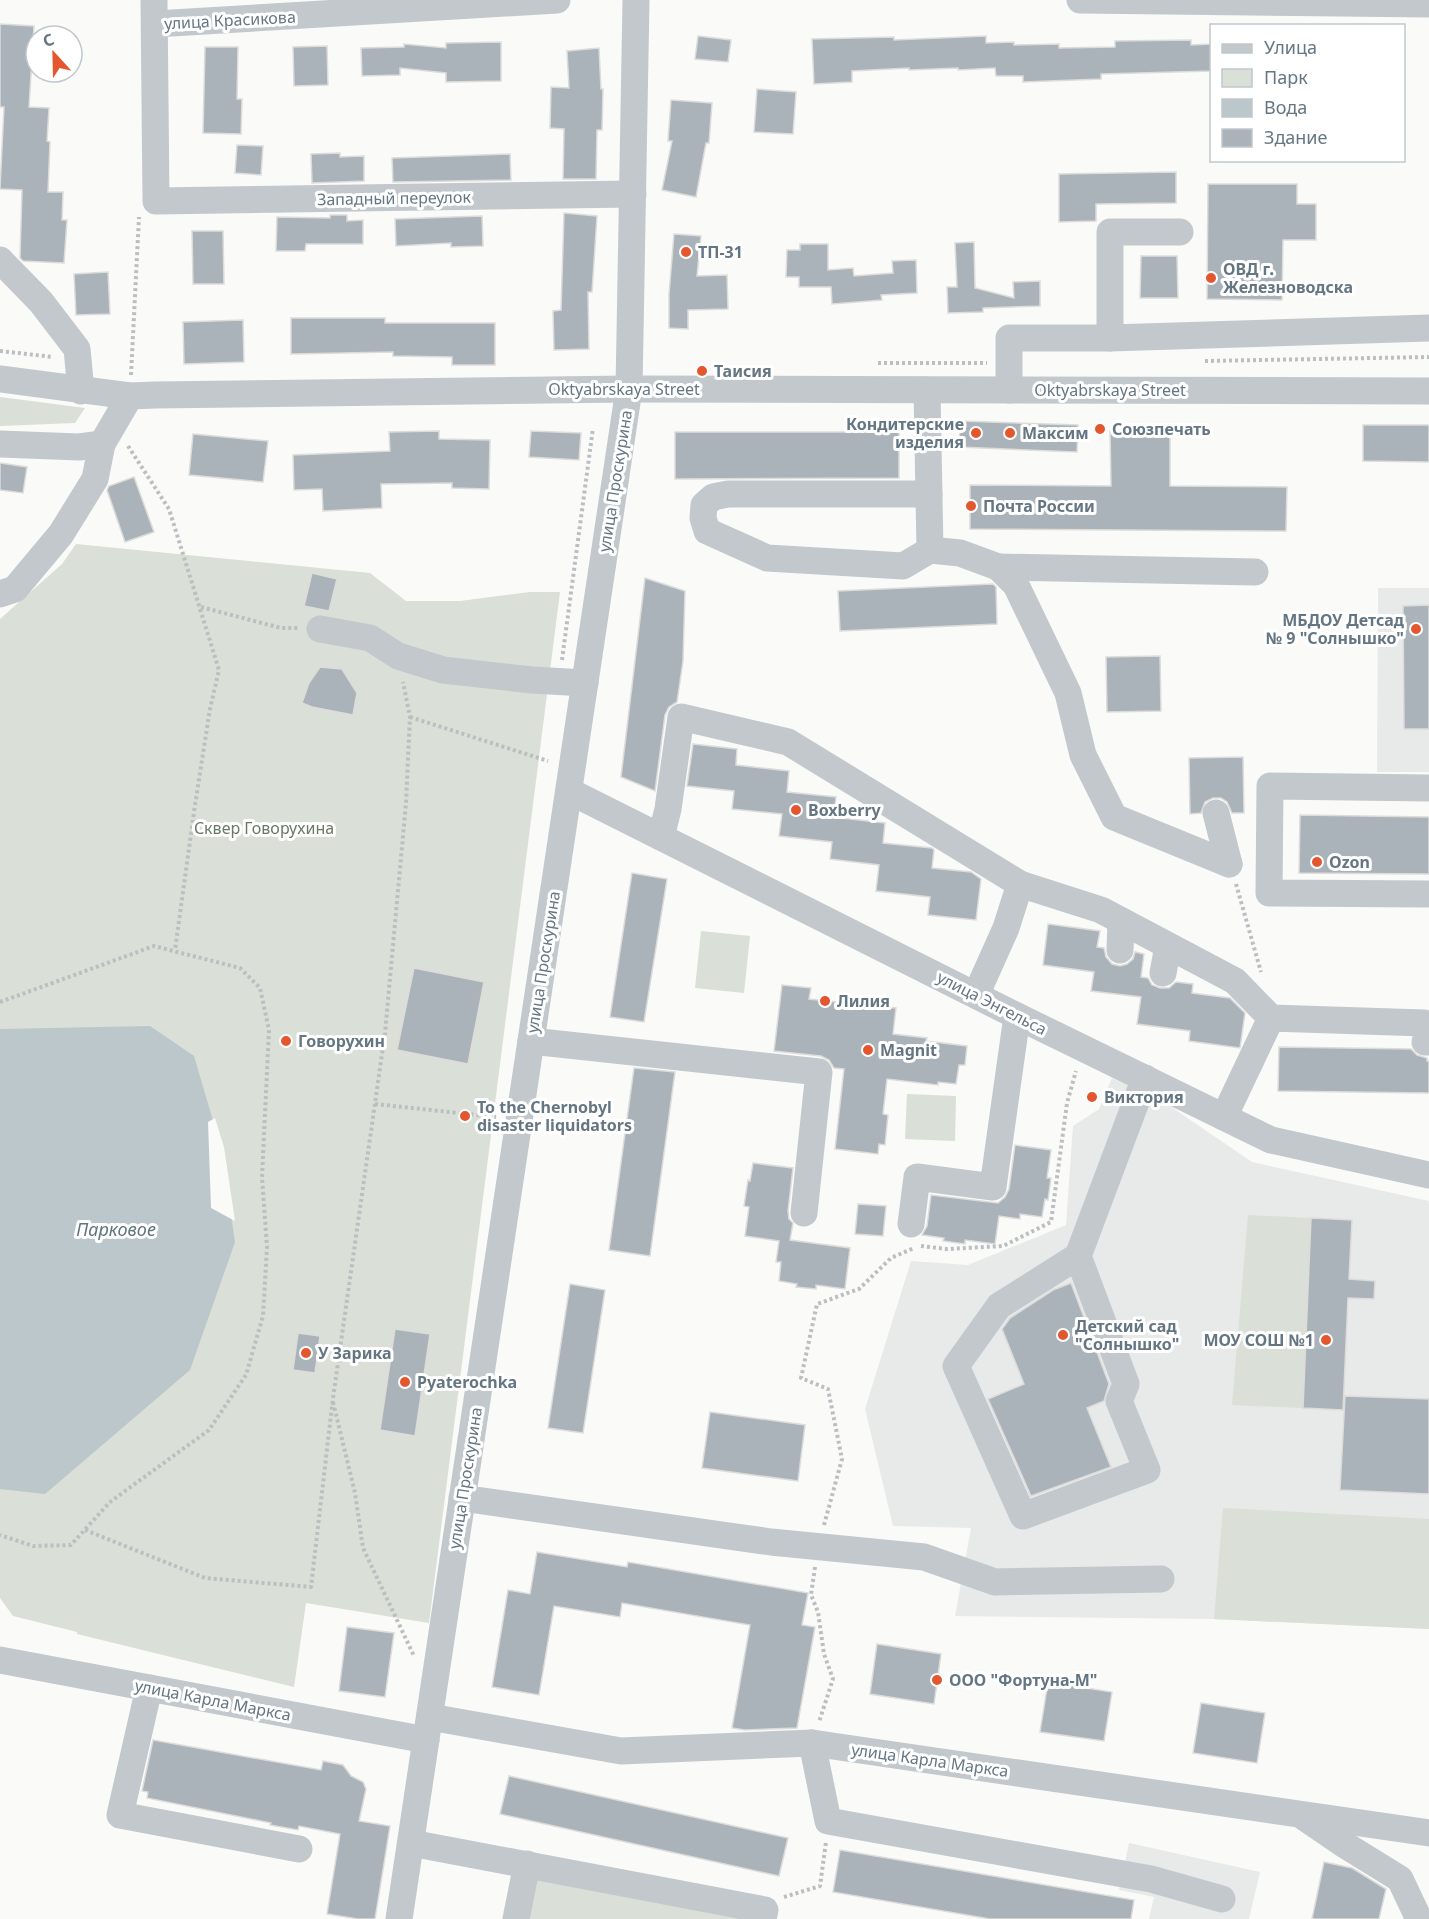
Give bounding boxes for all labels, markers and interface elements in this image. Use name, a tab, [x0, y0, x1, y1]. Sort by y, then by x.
street label: улица Красикова	[164, 6, 296, 34]
north arrow	[24, 24, 84, 84]
legend	[1210, 24, 1405, 162]
text: С	[39, 28, 57, 52]
text: Улица	[1264, 35, 1317, 59]
text: Парк	[1264, 65, 1308, 89]
text: Вода	[1264, 95, 1307, 119]
text: Здание	[1264, 125, 1328, 149]
street label: Западный переулок	[317, 186, 472, 210]
place label: ТП-31	[698, 241, 743, 263]
marker: ТП-31	[679, 245, 693, 259]
place label: ОВД г. Железноводска	[1223, 258, 1353, 298]
marker: ОВД г. Железноводска	[1204, 271, 1218, 285]
place label: Таисия	[714, 360, 772, 382]
marker: Таисия	[695, 364, 709, 378]
street label: Oktyabrskaya Street	[548, 378, 700, 400]
street label: Oktyabrskaya Street	[1034, 379, 1186, 401]
street label: улица Проскурина	[593, 408, 637, 554]
place label: Кондитерские изделия	[846, 413, 964, 453]
place label: Союзпечать	[1112, 418, 1211, 440]
place label: Максим	[1022, 422, 1089, 444]
marker: Союзпечать	[1093, 422, 1107, 436]
marker: Кондитерские изделия	[969, 426, 983, 440]
marker: Максим	[1003, 426, 1017, 440]
place label: Почта России	[983, 495, 1095, 517]
marker: Почта России	[964, 499, 978, 513]
place label: МБДОУ Детсад № 9 "Солнышко"	[1266, 609, 1405, 649]
marker: МБДОУ Детсад № 9 "Солнышко"	[1409, 622, 1423, 636]
place label: Boxberry	[808, 799, 882, 821]
marker: Boxberry	[789, 803, 803, 817]
park label: Сквер Говорухина	[194, 817, 334, 839]
place label: Ozon	[1329, 851, 1370, 873]
marker: Ozon	[1310, 855, 1324, 869]
street label: улица Проскурина	[521, 889, 565, 1035]
street label: улица Энгельса	[933, 966, 1051, 1040]
place label: Лилия	[837, 990, 890, 1012]
marker: Лилия	[818, 994, 832, 1008]
place label: Говорухин	[298, 1030, 385, 1052]
marker: Говорухин	[279, 1034, 293, 1048]
place label: Magnit	[880, 1039, 937, 1061]
marker: Magnit	[861, 1043, 875, 1057]
place label: Виктория	[1104, 1086, 1184, 1108]
marker: Виктория	[1085, 1090, 1099, 1104]
place label: To the Chernobyl disaster liquidators	[477, 1096, 632, 1136]
marker: To the Chernobyl disaster liquidators	[458, 1109, 472, 1123]
water label: Парковое	[76, 1217, 156, 1241]
place label: Детский сад "Солнышко"	[1075, 1315, 1179, 1355]
marker: Детский сад "Солнышко"	[1056, 1328, 1070, 1342]
place label: МОУ СОШ №1	[1203, 1329, 1314, 1351]
marker: МОУ СОШ №1	[1319, 1333, 1333, 1347]
place label: У Зарика	[318, 1342, 392, 1364]
marker: У Зарика	[299, 1346, 313, 1360]
place label: Pyaterochka	[417, 1371, 517, 1393]
marker: Pyaterochka	[398, 1375, 412, 1389]
street label: улица Проскурина	[443, 1405, 487, 1551]
place label: ООО "Фортуна-М"	[949, 1669, 1097, 1691]
marker: ООО "Фортуна-М"	[930, 1673, 944, 1687]
street label: улица Карла Маркса	[133, 1674, 293, 1726]
street label: улица Карла Маркса	[850, 1738, 1010, 1782]

